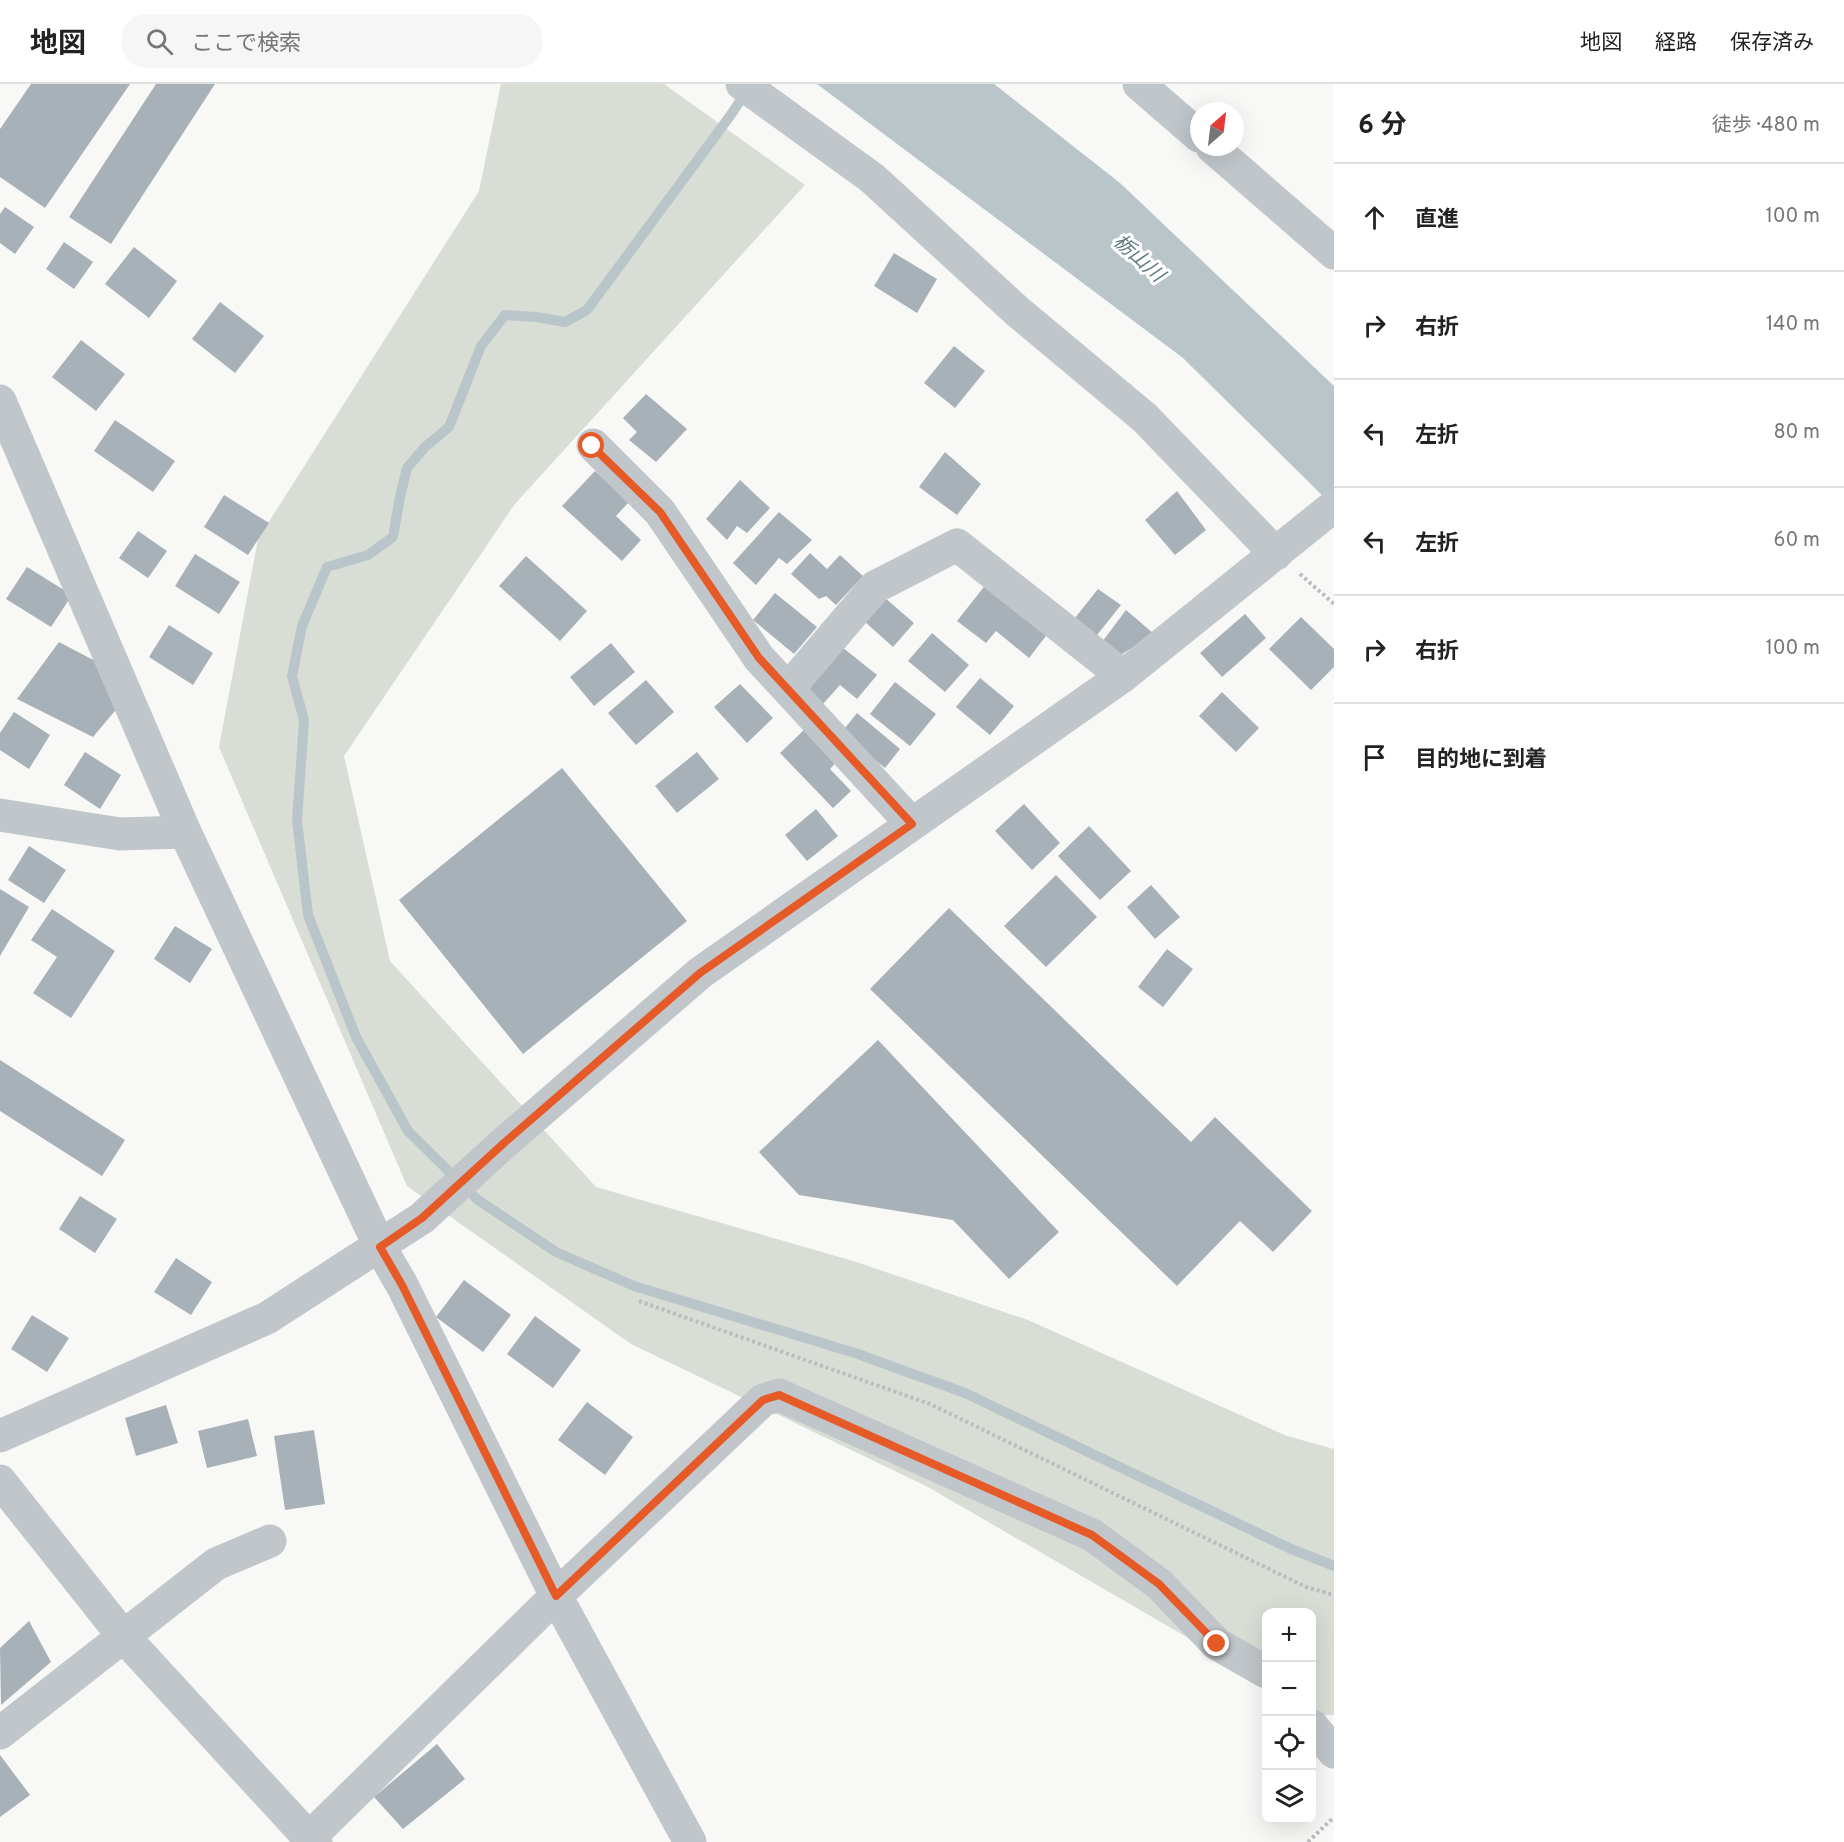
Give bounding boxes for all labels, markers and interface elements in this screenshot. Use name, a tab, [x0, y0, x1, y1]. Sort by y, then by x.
search box	[122, 14, 542, 68]
icon: search	[143, 25, 176, 58]
text: 地図	[30, 27, 86, 63]
text: 地図	[1580, 30, 1622, 57]
text: 経路	[1655, 30, 1697, 57]
text: 保存済み	[1730, 30, 1814, 57]
text: ここで検索	[191, 31, 301, 58]
north arrow	[1190, 102, 1244, 156]
text: 6 分	[1358, 110, 1406, 143]
text: 徒歩 · 480 m	[1712, 113, 1820, 139]
icon: ahead	[1358, 201, 1391, 234]
text: 100 m	[1765, 204, 1820, 230]
text: 直進	[1415, 207, 1459, 234]
water label: 栃山川	[1107, 229, 1170, 290]
icon: right	[1358, 309, 1391, 342]
text: 140 m	[1766, 312, 1820, 338]
text: 右折	[1415, 315, 1459, 342]
icon: left	[1358, 417, 1391, 450]
text: 80 m	[1774, 420, 1820, 446]
text: 左折	[1415, 423, 1459, 450]
route start	[578, 432, 604, 458]
icon: left	[1358, 525, 1391, 558]
text: 60 m	[1774, 528, 1820, 554]
text: 左折	[1415, 531, 1459, 558]
icon: right	[1358, 633, 1391, 666]
text: 100 m	[1765, 636, 1820, 662]
text: 右折	[1415, 639, 1459, 666]
icon: arrive	[1358, 741, 1391, 774]
text: 目的地に到着	[1415, 747, 1547, 774]
map controls	[1262, 1608, 1316, 1824]
button: +	[1262, 1608, 1316, 1662]
route end	[1203, 1630, 1229, 1656]
button: −	[1262, 1662, 1316, 1716]
button: locate	[1262, 1716, 1316, 1770]
button: layers	[1262, 1770, 1316, 1824]

